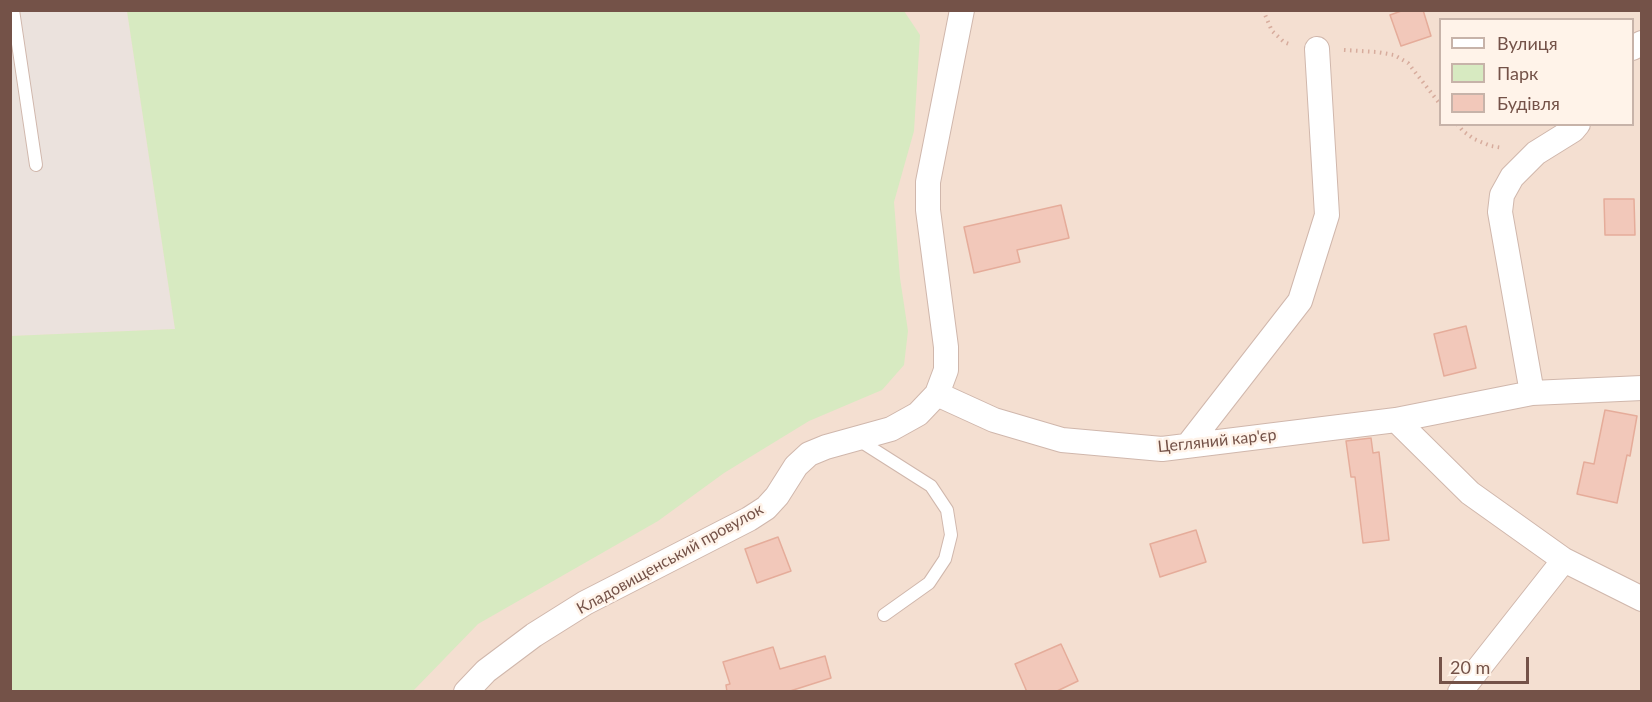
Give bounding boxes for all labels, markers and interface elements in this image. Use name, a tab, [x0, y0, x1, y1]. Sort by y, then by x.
legend	[1439, 18, 1634, 126]
text: Вулиця	[1497, 32, 1558, 54]
text: Парк	[1497, 62, 1538, 84]
text: Будівля	[1497, 92, 1560, 114]
street label: Цегляний кар'єр	[1157, 425, 1277, 457]
street label: Кладовищенський провулок	[573, 500, 767, 618]
scale bar	[1442, 645, 1532, 683]
text: 20 m	[1450, 656, 1490, 678]

